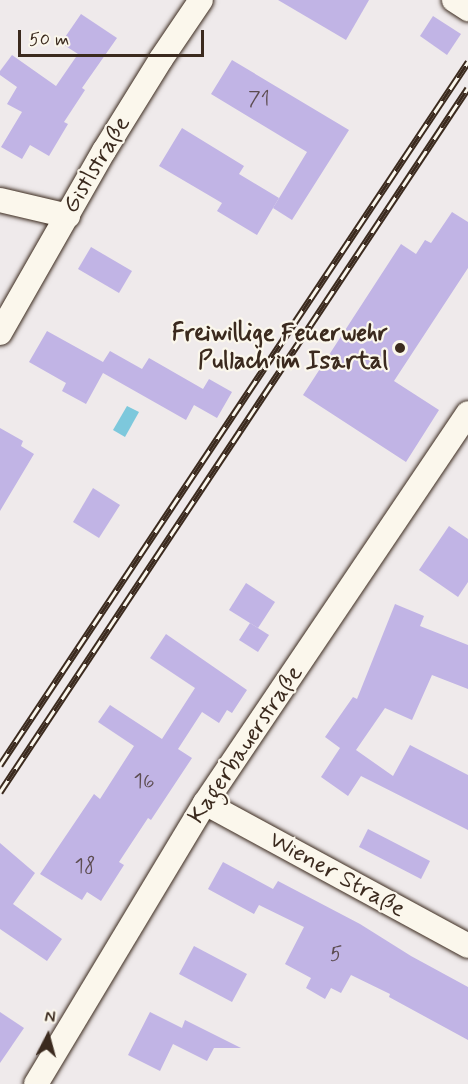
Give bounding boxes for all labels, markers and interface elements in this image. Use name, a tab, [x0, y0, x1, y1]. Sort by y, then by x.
scale bar	[21, 18, 207, 56]
text: 50 m	[29, 28, 69, 52]
house number: 71	[248, 86, 270, 112]
street label: Gistlstraße	[57, 111, 137, 219]
place label: Freiwillige Feuerwehr Pullach im Isartal	[176, 320, 388, 376]
marker: Freiwillige Feuerwehr Pullach im Isartal	[393, 341, 407, 355]
street label: Kagerbauerstraße	[182, 660, 310, 830]
house number: 16	[134, 768, 154, 794]
street label: Wiener Straße	[264, 826, 410, 924]
house number: 18	[75, 853, 95, 879]
house number: 5	[330, 941, 342, 967]
north arrow	[18, 1006, 78, 1066]
text: N	[44, 1007, 56, 1029]

